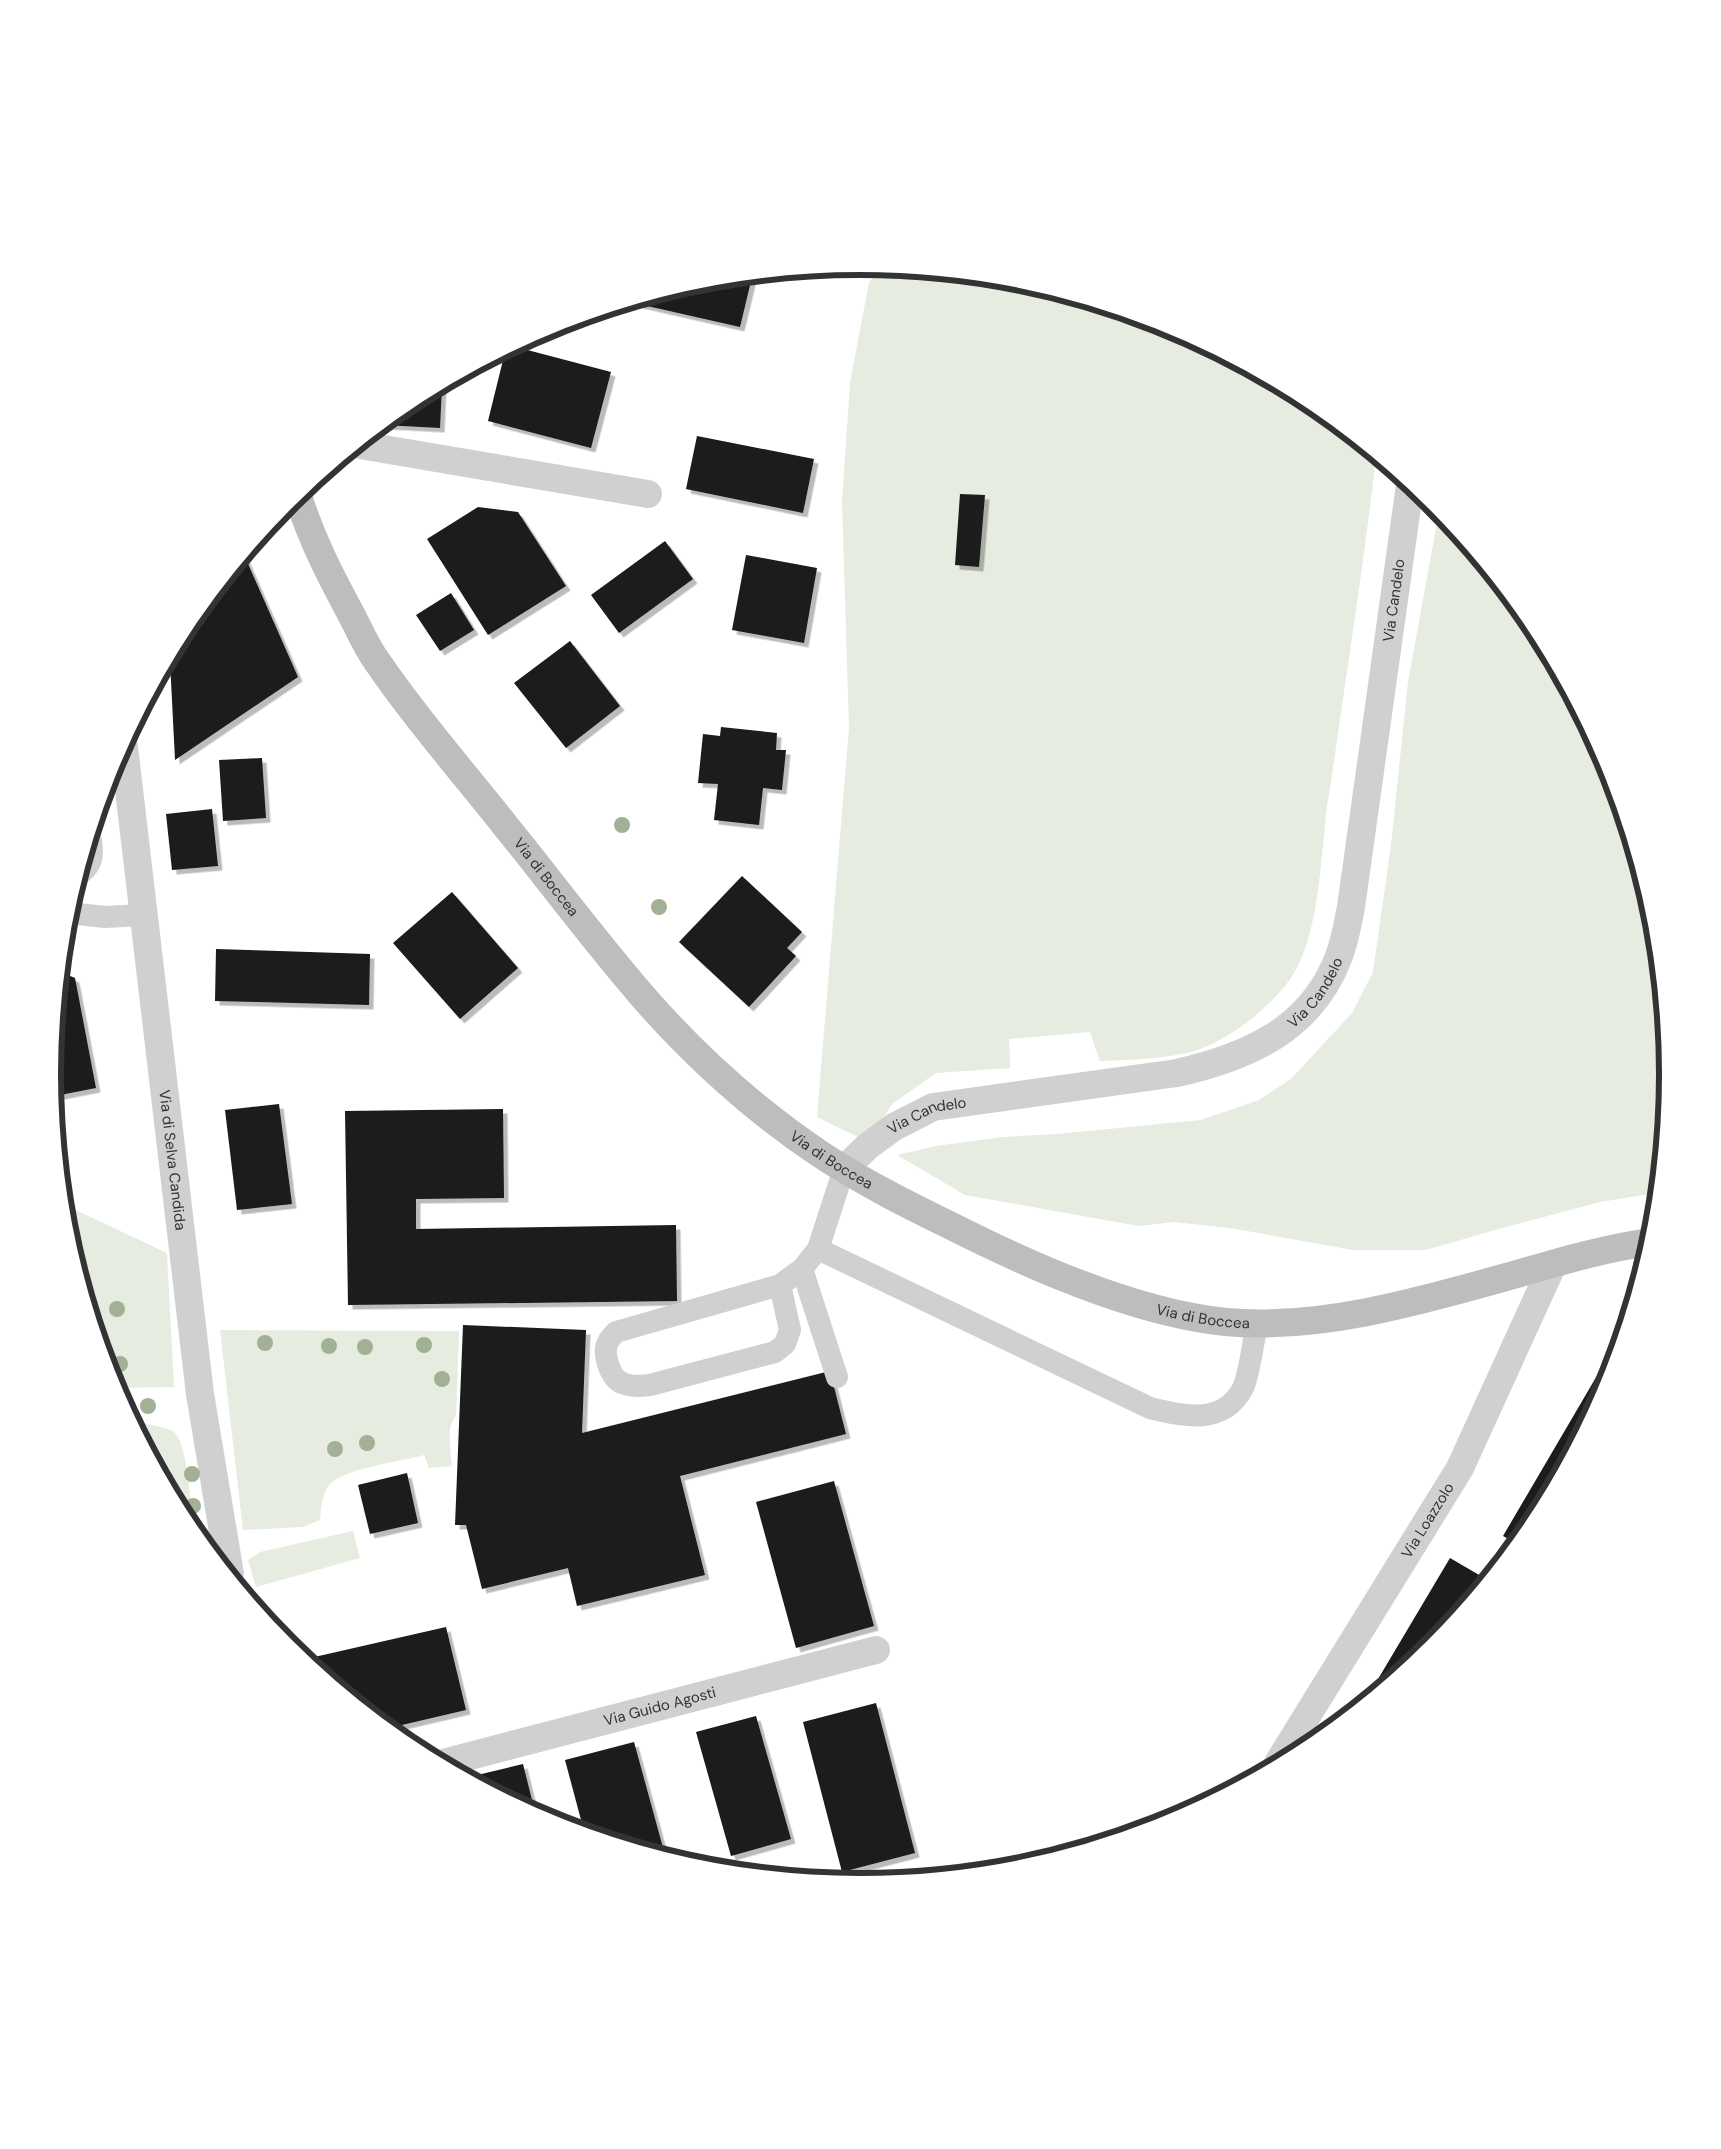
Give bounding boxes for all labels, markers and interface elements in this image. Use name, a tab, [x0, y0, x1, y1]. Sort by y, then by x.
street label: Via Candelo	[1378, 558, 1410, 643]
street label: Via di Boccea	[509, 834, 583, 921]
street label: Via Candelo	[1283, 954, 1348, 1033]
street label: Via di Selva Candida	[154, 1089, 191, 1231]
street label: Via Candelo	[883, 1092, 968, 1139]
street label: Via di Boccea	[786, 1126, 876, 1194]
street label: Via di Boccea	[1154, 1299, 1250, 1333]
street label: Via Loazzolo	[1397, 1479, 1459, 1562]
street label: Via Guido Agosti	[601, 1682, 718, 1731]

